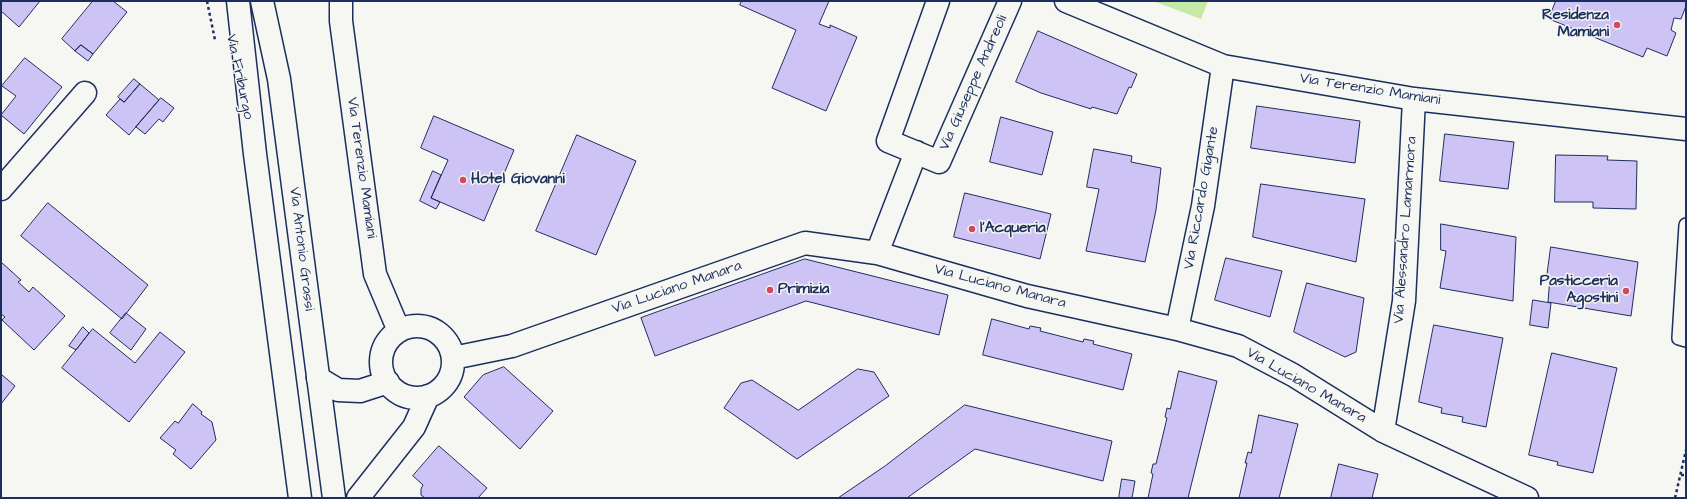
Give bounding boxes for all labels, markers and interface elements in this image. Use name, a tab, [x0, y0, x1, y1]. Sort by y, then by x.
place label: Residenza Mamiani	[1542, 7, 1609, 42]
street label: Via Giuseppe Andreoli	[936, 13, 1012, 153]
marker: Residenza Mamiani	[1612, 20, 1622, 30]
street label: Via Friburgo	[221, 33, 257, 121]
street label: Via Terenzio Mamiani	[1298, 70, 1442, 110]
street label: Via Terenzio Mamiani	[342, 96, 380, 240]
street label: Via Riccardo Gigante	[1181, 125, 1223, 271]
street label: Via Alessandro Lamarmora	[1390, 136, 1422, 324]
place label: Hotel Giovanni	[471, 171, 565, 189]
marker: Hotel Giovanni	[458, 175, 468, 185]
street label: Via Antonio Grassi	[284, 186, 318, 312]
place label: l'Acqueria	[980, 220, 1046, 238]
marker: l'Acqueria	[967, 224, 977, 234]
street label: Via Luciano Manara	[610, 257, 744, 319]
street label: Via Luciano Manara	[932, 261, 1068, 313]
place label: Pasticceria Agostini	[1540, 273, 1618, 308]
place label: Primizia	[778, 281, 829, 299]
marker: Primizia	[765, 285, 775, 295]
marker: Pasticceria Agostini	[1621, 286, 1631, 296]
street label: Via Luciano Manara	[1243, 344, 1369, 428]

